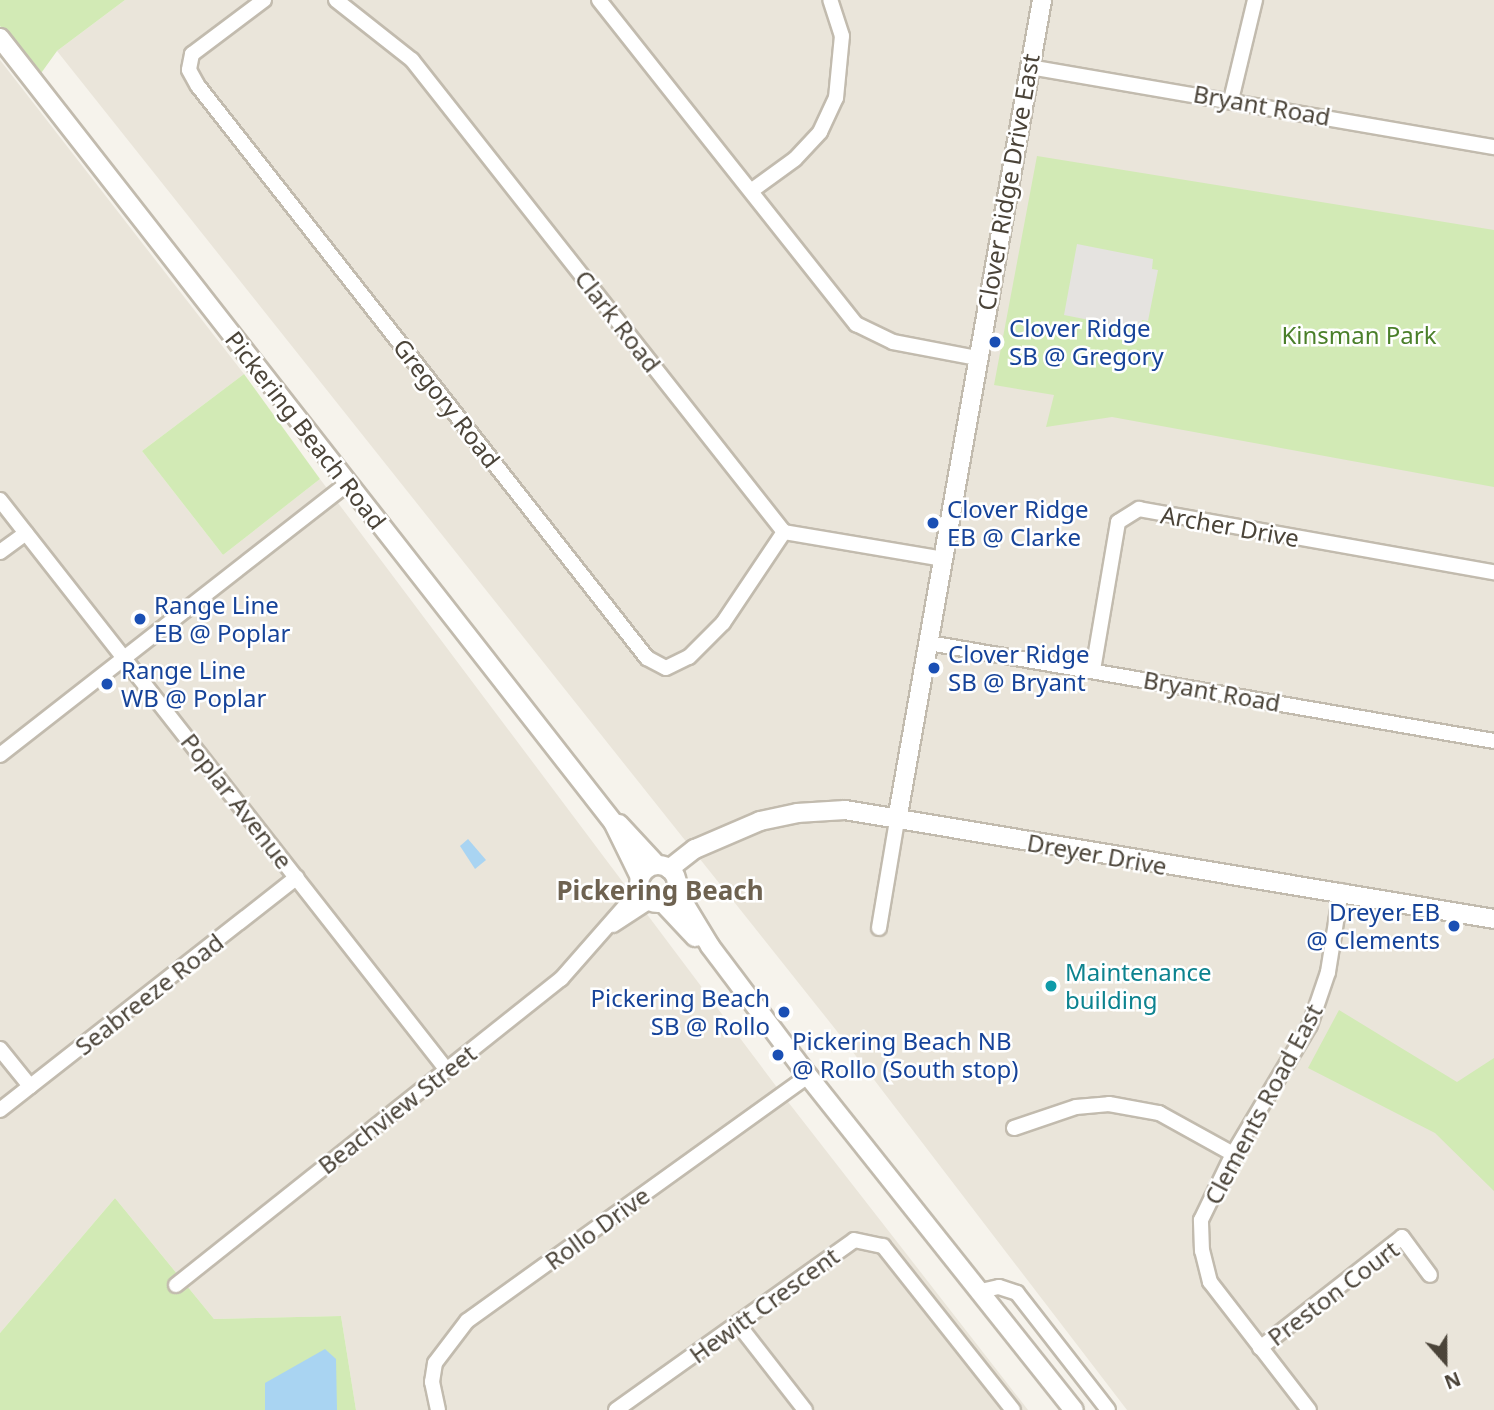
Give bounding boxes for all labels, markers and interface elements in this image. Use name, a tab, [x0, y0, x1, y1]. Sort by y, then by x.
street label: Clover Ridge Drive East	[971, 51, 1045, 313]
street label: Bryant Road	[1191, 79, 1333, 131]
street label: Clark Road	[569, 264, 667, 378]
place label: Clover Ridge SB @ Gregory	[1009, 314, 1164, 370]
park label: Kinsman Park	[1281, 321, 1437, 349]
street label: Pickering Beach Road	[220, 325, 392, 535]
street label: Gregory Road	[388, 333, 506, 473]
marker: Clover Ridge SB @ Gregory	[987, 334, 1003, 350]
place label: Clover Ridge EB @ Clarke	[947, 495, 1088, 551]
street label: Archer Drive	[1158, 500, 1302, 552]
marker: Clover Ridge EB @ Clarke	[925, 515, 941, 531]
place label: Range Line EB @ Poplar	[154, 591, 290, 647]
marker: Range Line EB @ Poplar	[132, 611, 148, 627]
place label: Clover Ridge SB @ Bryant	[948, 640, 1089, 696]
place label: Range Line WB @ Poplar	[121, 656, 266, 712]
marker: Clover Ridge SB @ Bryant	[926, 660, 942, 676]
street label: Bryant Road	[1141, 665, 1283, 717]
marker: Range Line WB @ Poplar	[99, 676, 115, 692]
street label: Poplar Avenue	[175, 728, 299, 874]
street label: Dreyer Drive	[1025, 828, 1169, 880]
district label: Pickering Beach	[556, 875, 764, 907]
place label: Dreyer EB @ Clements	[1306, 898, 1440, 954]
marker: Dreyer EB @ Clements	[1446, 918, 1462, 934]
street label: Seabreeze Road	[69, 927, 229, 1061]
place label: Maintenance building	[1065, 958, 1212, 1014]
marker: Maintenance building	[1043, 978, 1059, 994]
place label: Pickering Beach SB @ Rollo	[591, 984, 770, 1040]
street label: Clements Road East	[1198, 999, 1328, 1209]
marker: Pickering Beach SB @ Rollo	[776, 1004, 792, 1020]
place label: Pickering Beach NB @ Rollo (South stop)	[792, 1027, 1019, 1083]
street label: Beachview Street	[312, 1038, 482, 1180]
marker: Pickering Beach NB @ Rollo (South stop)	[770, 1047, 786, 1063]
street label: Rollo Drive	[539, 1181, 655, 1275]
street label: Preston Court	[1262, 1234, 1404, 1352]
street label: Hewitt Crescent	[684, 1241, 844, 1369]
north arrow	[1410, 1326, 1480, 1396]
text: N	[1441, 1366, 1464, 1396]

